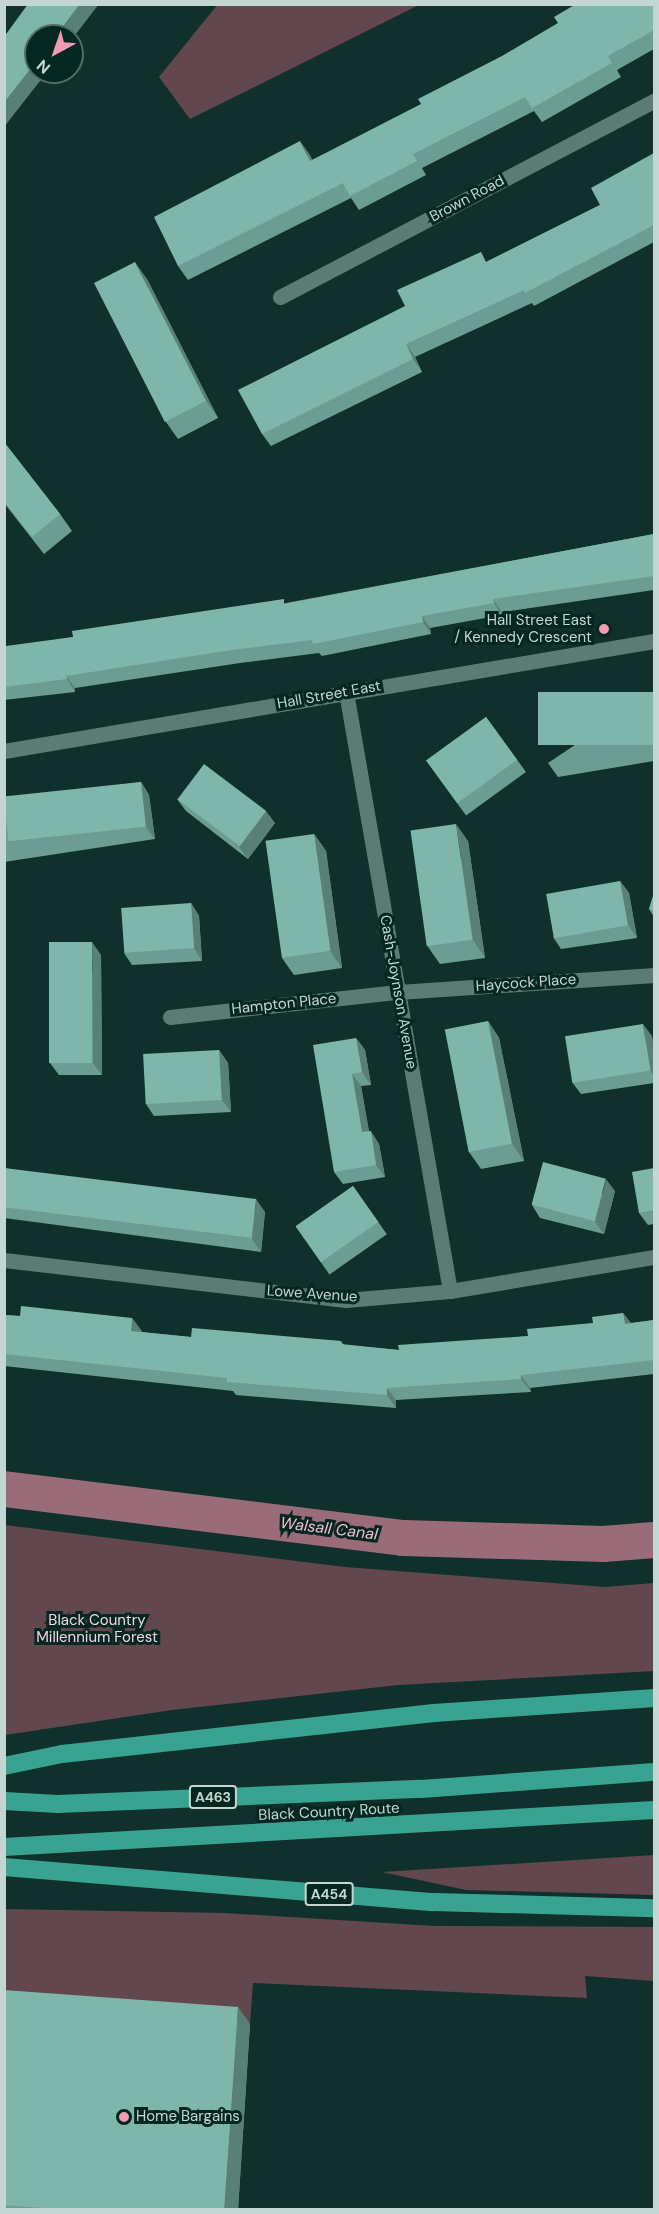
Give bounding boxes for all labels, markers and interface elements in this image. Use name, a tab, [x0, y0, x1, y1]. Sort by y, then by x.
north arrow	[24, 24, 84, 84]
text: N	[32, 55, 55, 78]
street label: Brown Road	[427, 172, 507, 226]
place label: Hall Street East / Kennedy Crescent	[454, 611, 592, 646]
marker: Hall Street East / Kennedy Crescent	[597, 622, 611, 636]
street label: Hall Street East	[276, 677, 382, 713]
street label: Cash-Joynson Avenue	[376, 914, 420, 1070]
street label: Haycock Place	[475, 971, 577, 995]
street label: Hampton Place	[231, 990, 337, 1018]
street label: Lowe Avenue	[266, 1282, 358, 1306]
water label: Walsall Canal	[279, 1514, 379, 1544]
park label: Black Country Millennium Forest	[36, 1611, 158, 1646]
road number: A463	[188, 1786, 238, 1808]
street label: Black Country Route	[258, 1799, 400, 1825]
road number: A454	[304, 1883, 354, 1905]
place label: Home Bargains	[136, 2108, 240, 2126]
marker: Home Bargains	[117, 2110, 131, 2124]

